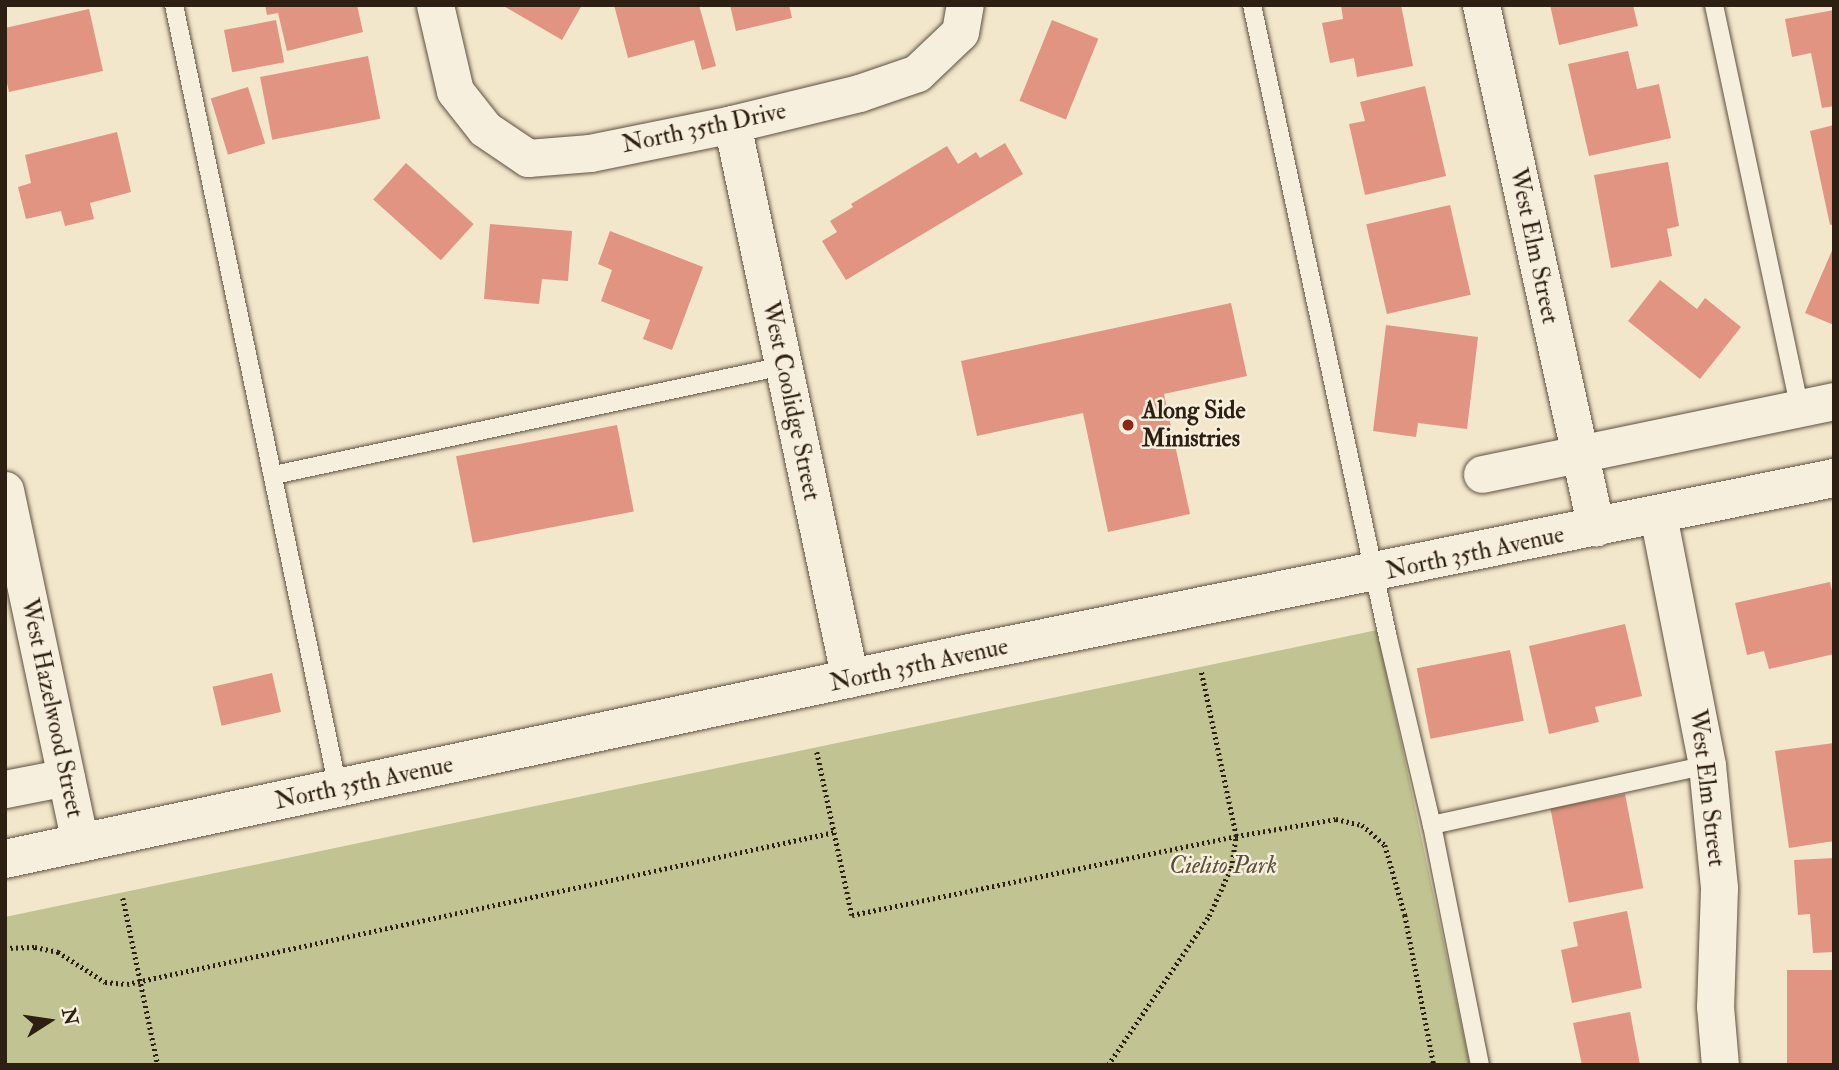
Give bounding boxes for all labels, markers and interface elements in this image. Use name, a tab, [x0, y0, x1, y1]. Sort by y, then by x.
street label: North 35th Drive	[619, 97, 789, 159]
street label: West Elm Street	[1503, 166, 1565, 326]
street label: West Coolidge Street	[756, 299, 826, 503]
place label: Along Side Ministries	[1142, 397, 1245, 453]
marker: Along Side Ministries	[1120, 417, 1136, 433]
street label: North 35th Avenue	[1383, 520, 1567, 586]
street label: West Hazelwood Street	[15, 596, 89, 820]
street label: North 35th Avenue	[827, 632, 1011, 698]
street label: West Elm Street	[1683, 708, 1731, 868]
street label: North 35th Avenue	[272, 750, 456, 816]
park label: Cielito Park	[1169, 852, 1277, 880]
north arrow	[14, 986, 84, 1056]
text: N	[56, 1006, 83, 1027]

